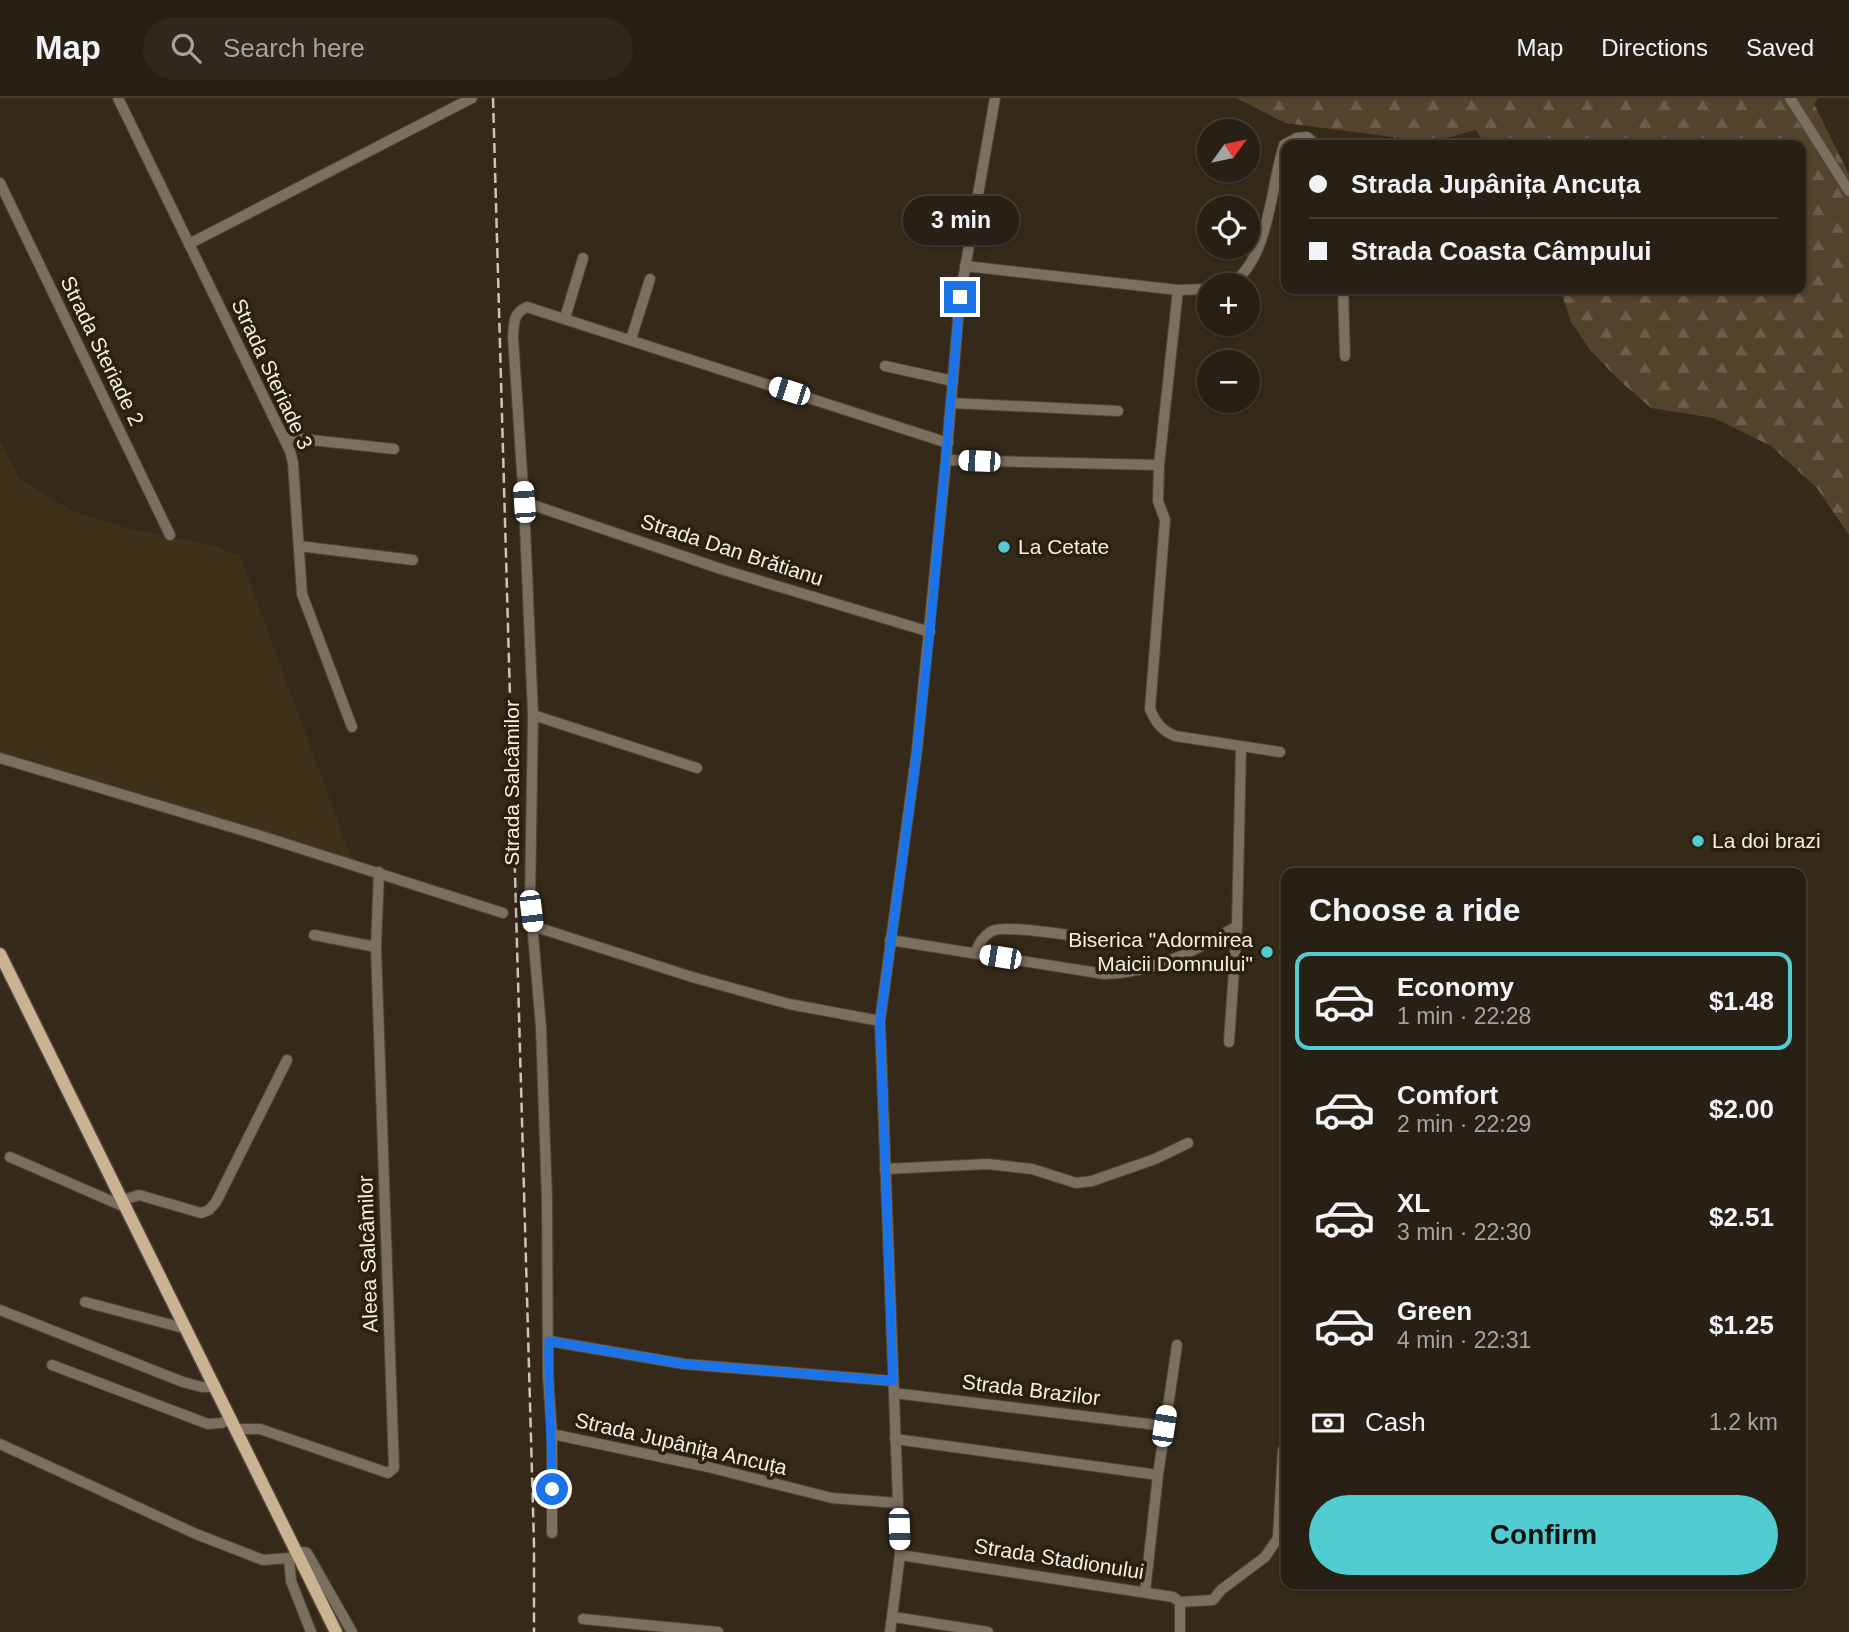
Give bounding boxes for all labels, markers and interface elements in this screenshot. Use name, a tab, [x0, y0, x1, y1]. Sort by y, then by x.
search box	[143, 17, 633, 80]
text: Map	[35, 29, 101, 66]
icon: search	[167, 29, 205, 67]
text: Search here	[223, 33, 365, 63]
text: Map	[1517, 34, 1563, 61]
text: Directions	[1601, 34, 1708, 61]
text: Saved	[1746, 34, 1814, 61]
north arrow	[1197, 119, 1260, 182]
map controls	[1197, 119, 1260, 413]
text: Strada Jupânița Ancuța	[1351, 169, 1640, 199]
callout: 3 min	[902, 195, 1018, 244]
button: locate	[1197, 196, 1260, 259]
text: 3 min	[931, 207, 991, 233]
text: Strada Coasta Câmpului	[1351, 236, 1652, 266]
street label: Strada Steriade 2	[56, 272, 149, 429]
button: +	[1197, 273, 1260, 336]
route end	[944, 281, 976, 313]
street label: Strada Steriade 3	[227, 295, 317, 453]
button: −	[1197, 350, 1260, 413]
car	[766, 375, 813, 407]
car	[958, 450, 1001, 472]
car	[513, 480, 536, 524]
street label: Strada Dan Brătianu	[638, 509, 826, 590]
place label: La Cetate	[1018, 535, 1109, 558]
marker: La Cetate	[996, 539, 1012, 555]
street label: Strada Salcâmilor	[500, 700, 523, 866]
place label: La doi brazi	[1712, 829, 1821, 852]
marker: La doi brazi	[1690, 833, 1706, 849]
car	[519, 889, 544, 933]
text: Choose a ride	[1309, 892, 1521, 928]
place label: Biserica "Adormirea Maicii Domnului"	[1068, 928, 1253, 975]
car	[978, 943, 1023, 971]
marker: Biserica "Adormirea Maicii Domnului"	[1259, 944, 1275, 960]
icon: car	[1313, 970, 1376, 1033]
text: Economy	[1397, 972, 1514, 1002]
text: $1.48	[1709, 986, 1774, 1016]
text: 1 min · 22:28	[1397, 1003, 1531, 1029]
icon: car	[1313, 1078, 1376, 1141]
text: Comfort	[1397, 1080, 1498, 1110]
text: $2.00	[1709, 1094, 1774, 1124]
text: 2 min · 22:29	[1397, 1111, 1531, 1137]
street label: Aleea Salcâmilor	[353, 1175, 382, 1333]
icon: car	[1313, 1186, 1376, 1249]
text: XL	[1397, 1188, 1430, 1218]
text: $2.51	[1709, 1202, 1774, 1232]
text: 3 min · 22:30	[1397, 1219, 1531, 1245]
icon: car	[1313, 1294, 1376, 1357]
text: Green	[1397, 1296, 1472, 1326]
text: $1.25	[1709, 1310, 1774, 1340]
text: 4 min · 22:31	[1397, 1327, 1531, 1353]
street label: Strada Brazilor	[961, 1370, 1101, 1409]
car	[1151, 1404, 1178, 1448]
icon: cash	[1309, 1404, 1347, 1442]
text: Cash	[1365, 1407, 1426, 1437]
street label: Strada Jupânița Ancuța	[573, 1408, 790, 1479]
text: 1.2 km	[1709, 1409, 1778, 1435]
route start	[536, 1473, 568, 1505]
button: Confirm	[1309, 1495, 1778, 1575]
car	[888, 1508, 911, 1550]
street label: Strada Stadionului	[973, 1534, 1146, 1583]

